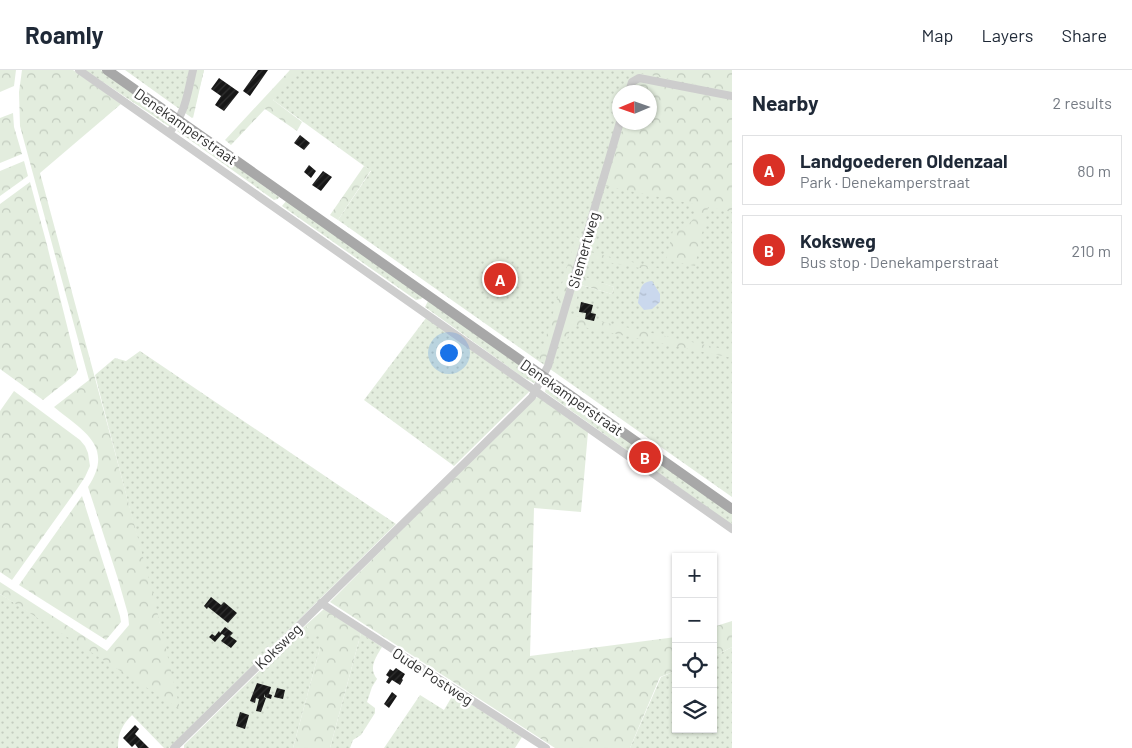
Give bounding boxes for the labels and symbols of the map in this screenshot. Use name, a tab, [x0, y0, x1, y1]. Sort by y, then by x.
street label: Denekamperstraat	[131, 84, 241, 168]
north arrow	[612, 85, 657, 130]
street label: Siemertweg	[564, 210, 602, 290]
pin: A	[484, 260, 516, 298]
your location	[436, 340, 462, 366]
street label: Denekamperstraat	[517, 355, 627, 439]
pin: B	[629, 438, 661, 476]
street label: Koksweg	[251, 619, 305, 673]
street label: Oude Postweg	[389, 643, 477, 709]

